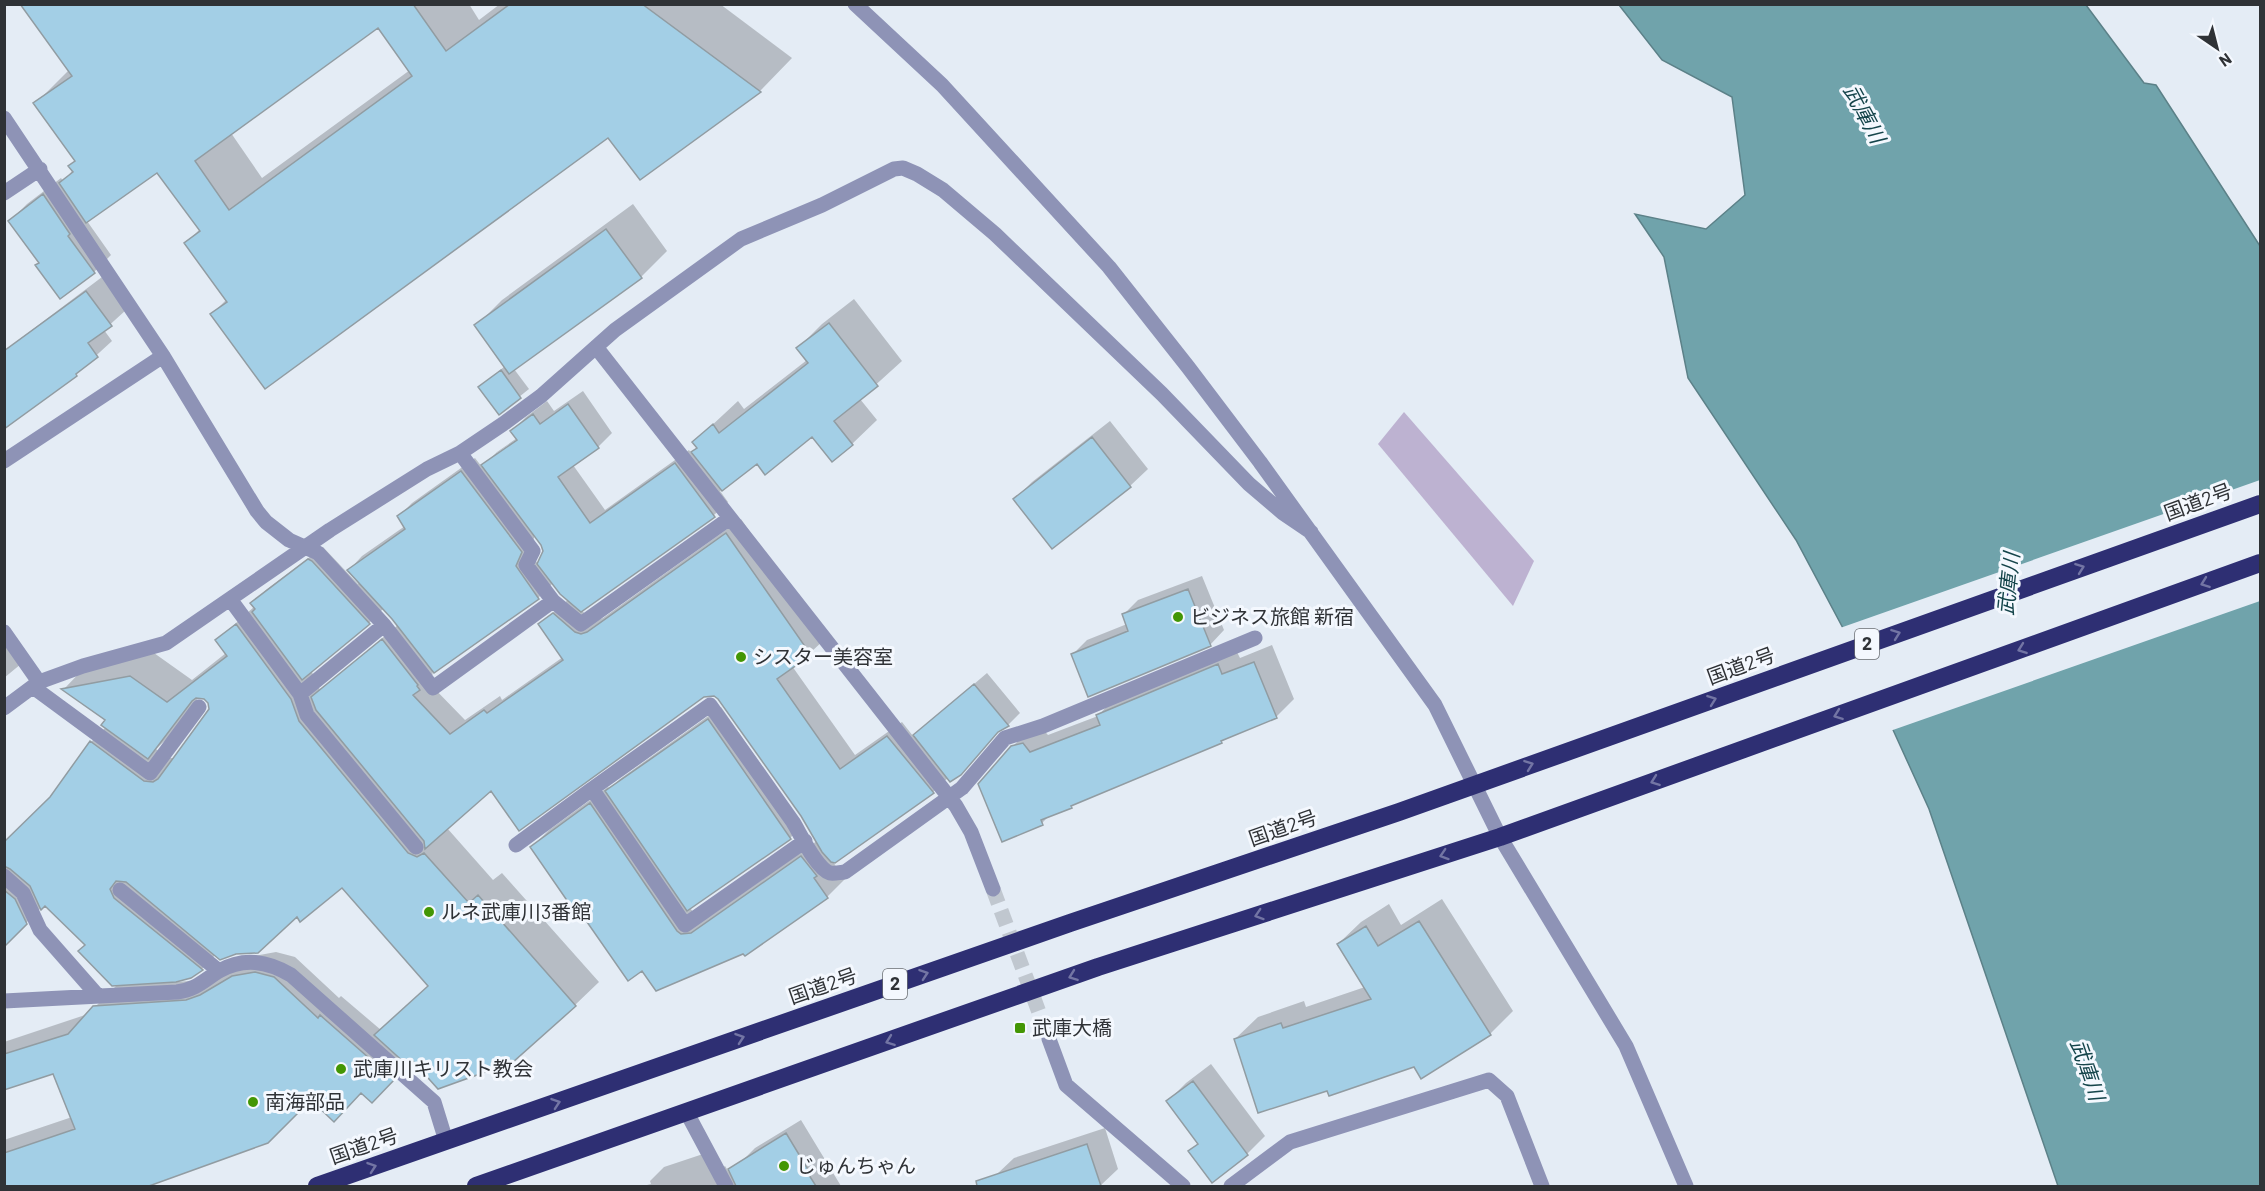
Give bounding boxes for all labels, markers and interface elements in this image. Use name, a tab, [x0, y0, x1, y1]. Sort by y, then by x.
north arrow	[2187, 18, 2247, 78]
text: N	[2216, 50, 2236, 72]
water label: 武庫川	[1839, 80, 1892, 149]
street label: 国道2号	[2160, 478, 2235, 524]
water label: 武庫川	[1992, 549, 2023, 616]
one-way arrow	[2074, 563, 2085, 576]
one-way arrow	[2201, 576, 2212, 588]
place label: ビジネス旅館 新宿	[1190, 604, 1354, 628]
marker: ビジネス旅館 新宿	[1171, 610, 1185, 624]
road number: 2	[1855, 629, 1879, 659]
one-way arrow	[1890, 629, 1901, 641]
one-way arrow	[2017, 641, 2028, 654]
street label: 国道2号	[1703, 642, 1778, 688]
place label: シスター美容室	[753, 644, 893, 668]
marker: シスター美容室	[734, 650, 748, 664]
one-way arrow	[1707, 694, 1717, 707]
one-way arrow	[1833, 707, 1844, 720]
one-way arrow	[1523, 760, 1534, 773]
one-way arrow	[1650, 773, 1661, 786]
street label: 国道2号	[1245, 804, 1320, 850]
one-way arrow	[1439, 847, 1450, 860]
place label: ルネ武庫川3番館	[441, 899, 591, 923]
marker: ルネ武庫川3番館	[422, 905, 436, 919]
one-way arrow	[1254, 908, 1265, 920]
street label: 国道2号	[785, 962, 860, 1008]
one-way arrow	[1068, 968, 1079, 981]
road number: 2	[883, 969, 907, 999]
one-way arrow	[919, 969, 929, 981]
place label: 武庫大橋	[1032, 1015, 1112, 1039]
marker: 武庫大橋	[1013, 1021, 1027, 1035]
one-way arrow	[734, 1033, 745, 1046]
one-way arrow	[885, 1034, 895, 1047]
water label: 武庫川	[2066, 1036, 2111, 1105]
place label: 武庫川キリスト教会	[353, 1056, 533, 1080]
marker: 武庫川キリスト教会	[334, 1062, 348, 1076]
place label: 南海部品	[265, 1089, 345, 1113]
marker: 南海部品	[246, 1095, 260, 1109]
one-way arrow	[550, 1097, 561, 1110]
street label: 国道2号	[326, 1122, 401, 1168]
place label: じゅんちゃん	[796, 1153, 916, 1177]
marker: じゅんちゃん	[777, 1159, 791, 1173]
one-way arrow	[366, 1162, 377, 1175]

